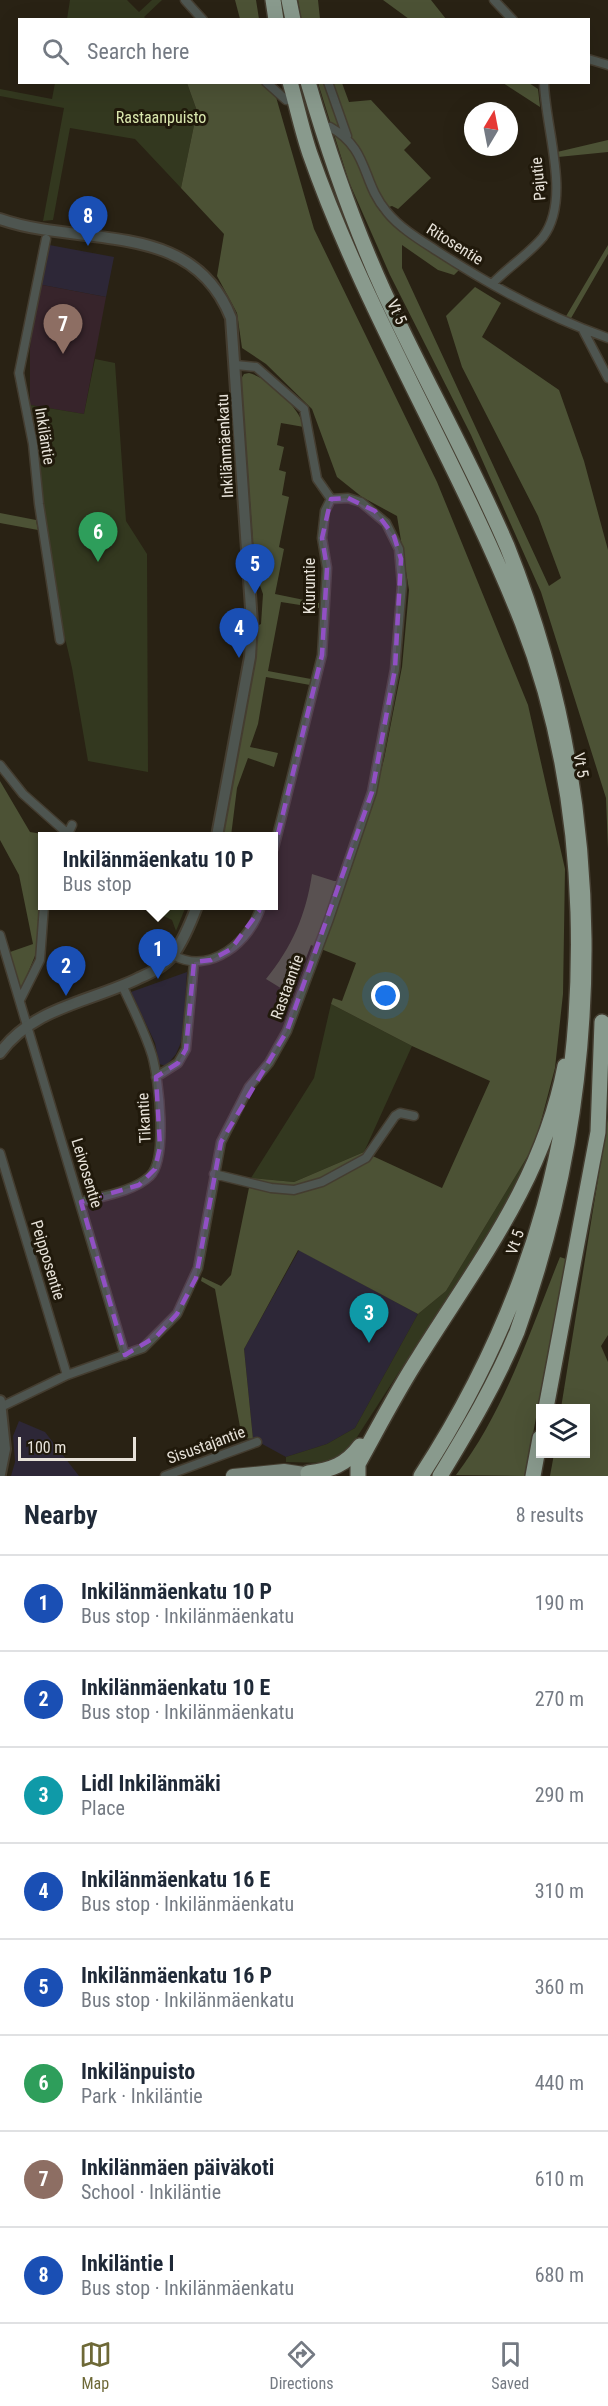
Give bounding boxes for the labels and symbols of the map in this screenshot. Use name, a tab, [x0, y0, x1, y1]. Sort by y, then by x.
north arrow	[464, 102, 518, 156]
park label: Rastaanpuisto	[116, 108, 206, 127]
street label: Pajutie	[527, 156, 549, 202]
pin: 8	[68, 196, 107, 246]
street label: Ritosentie	[423, 219, 487, 269]
street label: Vt 5	[383, 297, 411, 328]
pin: 7	[44, 304, 82, 354]
street label: Inkilänmäenkatu	[213, 394, 237, 498]
street label: Inkiläntie	[31, 406, 59, 466]
pin: 6	[78, 512, 118, 562]
pin: 5	[236, 544, 274, 594]
street label: Kiuruntie	[300, 558, 319, 614]
pin: 4	[220, 608, 258, 658]
street label: Vt 5	[569, 751, 593, 779]
pin: 1	[138, 930, 178, 979]
pin: 2	[46, 946, 86, 996]
street label: Rastaantie	[267, 952, 307, 1022]
your location	[371, 981, 400, 1010]
street label: Tikantie	[133, 1092, 155, 1144]
street label: Leivosentie	[67, 1136, 107, 1210]
street label: Peipposentie	[27, 1218, 69, 1302]
street label: Vt 5	[502, 1227, 528, 1257]
pin: 3	[350, 1294, 388, 1343]
street label: Sisustajantie	[164, 1422, 248, 1468]
scale bar	[18, 1434, 136, 1462]

